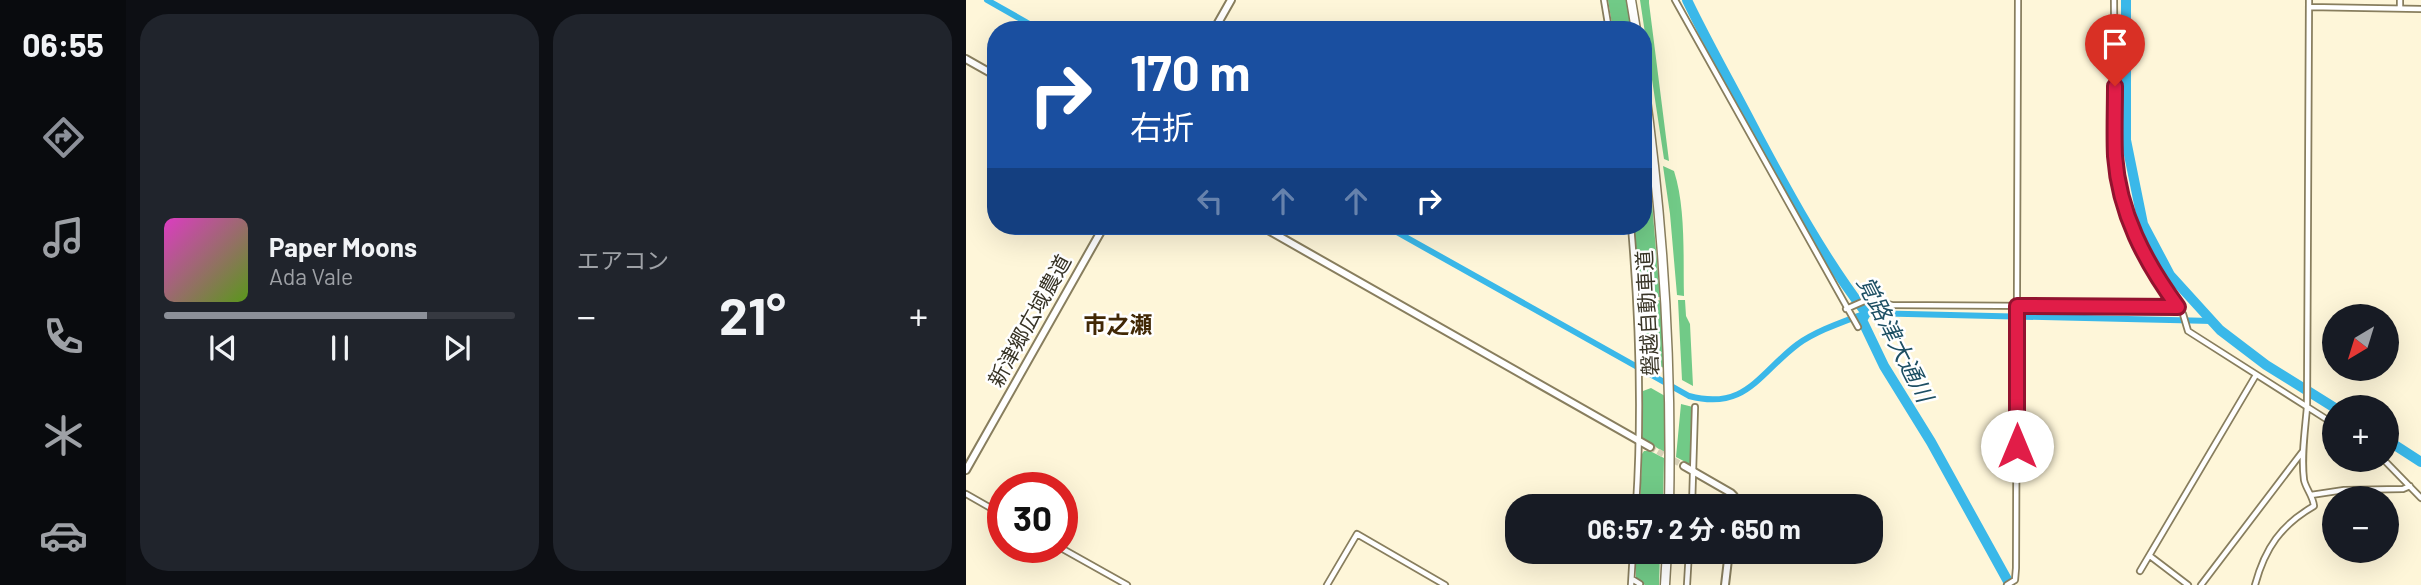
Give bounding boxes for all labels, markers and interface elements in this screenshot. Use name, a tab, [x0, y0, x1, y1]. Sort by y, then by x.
pin	[2085, 14, 2145, 86]
text: 06:55	[22, 25, 104, 63]
icon: arrive	[2096, 25, 2134, 63]
text: 170 m	[1130, 42, 1250, 101]
icon: right	[1015, 49, 1106, 140]
text: 右折	[1130, 107, 1194, 145]
icon: directions	[39, 113, 88, 162]
icon: left	[1191, 182, 1229, 220]
icon: ahead	[1264, 182, 1302, 220]
icon: ahead	[1337, 182, 1375, 220]
icon: right	[1410, 182, 1448, 220]
icon: music	[39, 213, 88, 262]
text: Paper Moons	[269, 231, 417, 262]
text: エアコン	[577, 246, 669, 274]
street label: 新津郷広域農道	[982, 250, 1075, 391]
street label: 磐越自動車道	[1631, 250, 1662, 377]
text: Ada Vale	[269, 262, 353, 290]
water label: 覚路津大通川	[1852, 271, 1941, 409]
text: 21°	[719, 283, 786, 345]
text: −	[577, 292, 596, 338]
text: +	[909, 292, 928, 338]
north arrow	[2322, 304, 2399, 382]
map controls	[2322, 304, 2399, 563]
district label: 市之瀬	[1084, 310, 1153, 338]
icon: phone	[39, 312, 88, 361]
icon: previous	[204, 329, 242, 367]
icon: pause	[321, 329, 359, 367]
icon: next	[438, 329, 476, 367]
button: +	[2322, 395, 2399, 472]
position arrow	[1980, 409, 2054, 483]
icon: climate	[39, 411, 88, 460]
speed limit sign: 30	[987, 472, 1078, 563]
button: −	[2322, 486, 2399, 563]
icon: car	[39, 511, 88, 560]
text: 06:57 · 2 分 · 650 m	[1587, 513, 1801, 544]

